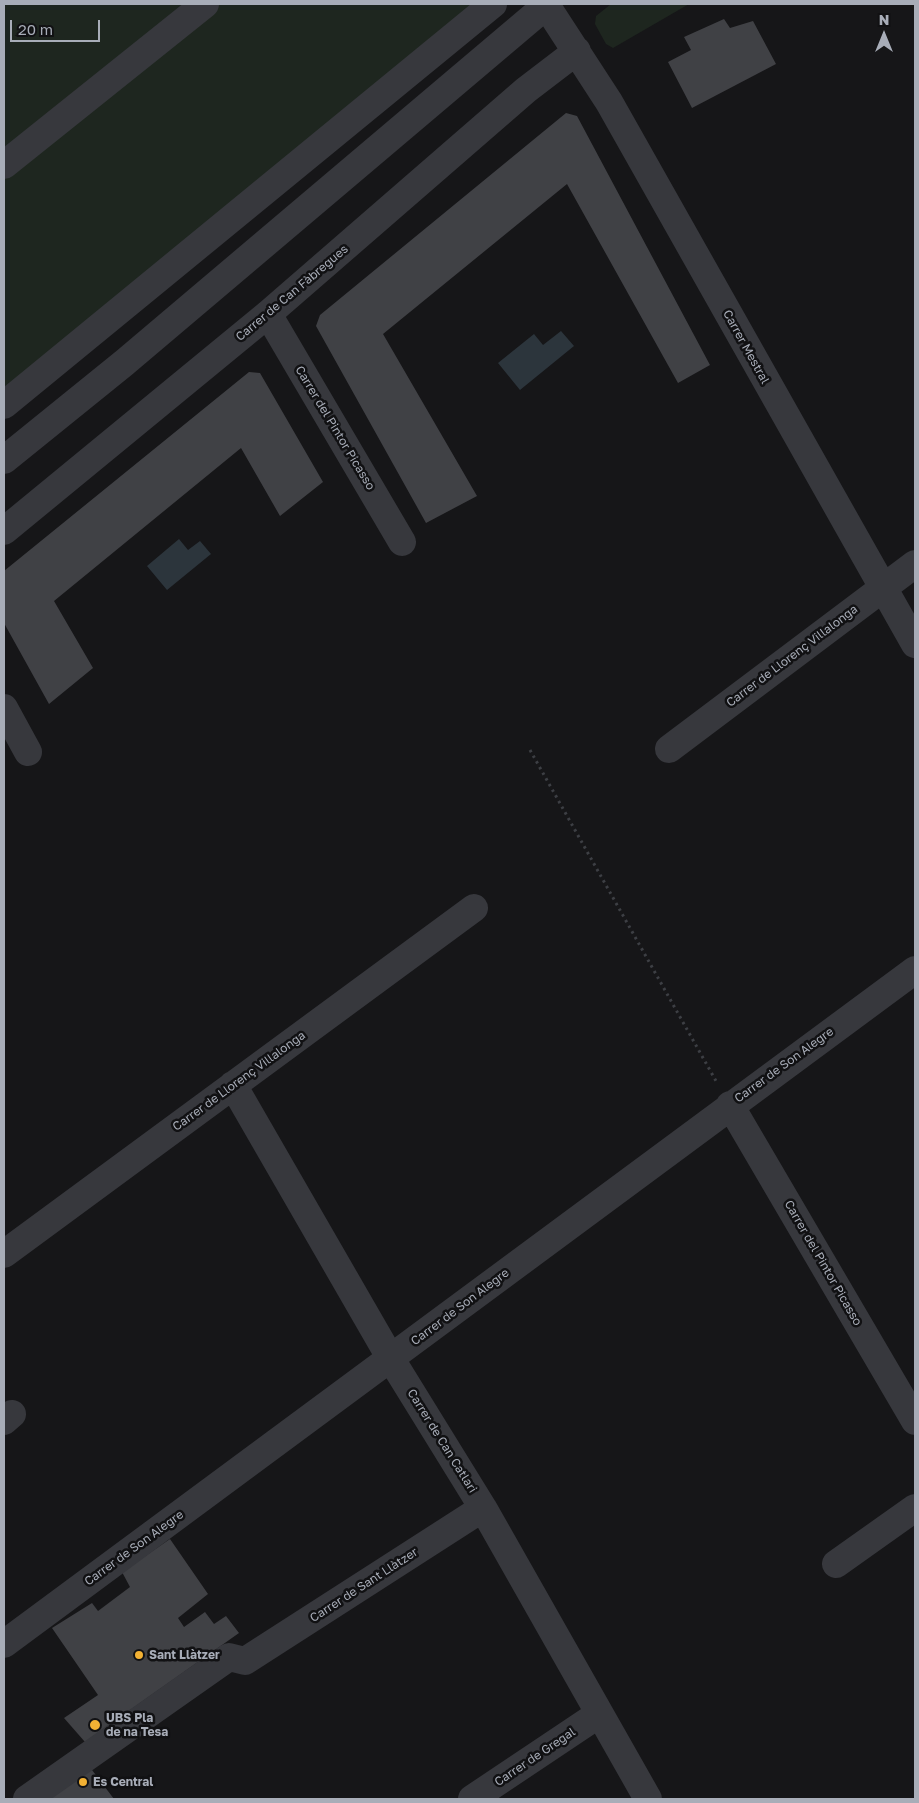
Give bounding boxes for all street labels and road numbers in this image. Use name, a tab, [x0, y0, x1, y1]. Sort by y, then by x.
street label: Carrer de Can Fàbregues	[233, 242, 351, 344]
street label: Carrer Mestral	[720, 307, 772, 387]
street label: Carrer del Pintor Picasso	[292, 363, 378, 493]
street label: Carrer de Llorenç Villalonga	[724, 602, 860, 710]
street label: Carrer de Son Alegre	[732, 1024, 836, 1106]
street label: Carrer de Llorenç Villalonga	[170, 1028, 308, 1134]
street label: Carrer del Pintor Picasso	[781, 1198, 865, 1328]
street label: Carrer de Son Alegre	[408, 1266, 512, 1348]
street label: Carrer de Can Catlari	[404, 1386, 480, 1496]
street label: Carrer de Son Alegre	[82, 1507, 186, 1589]
street label: Carrer de Sant Llàtzer	[307, 1545, 421, 1625]
street label: Carrer de Gregal	[492, 1725, 578, 1789]

